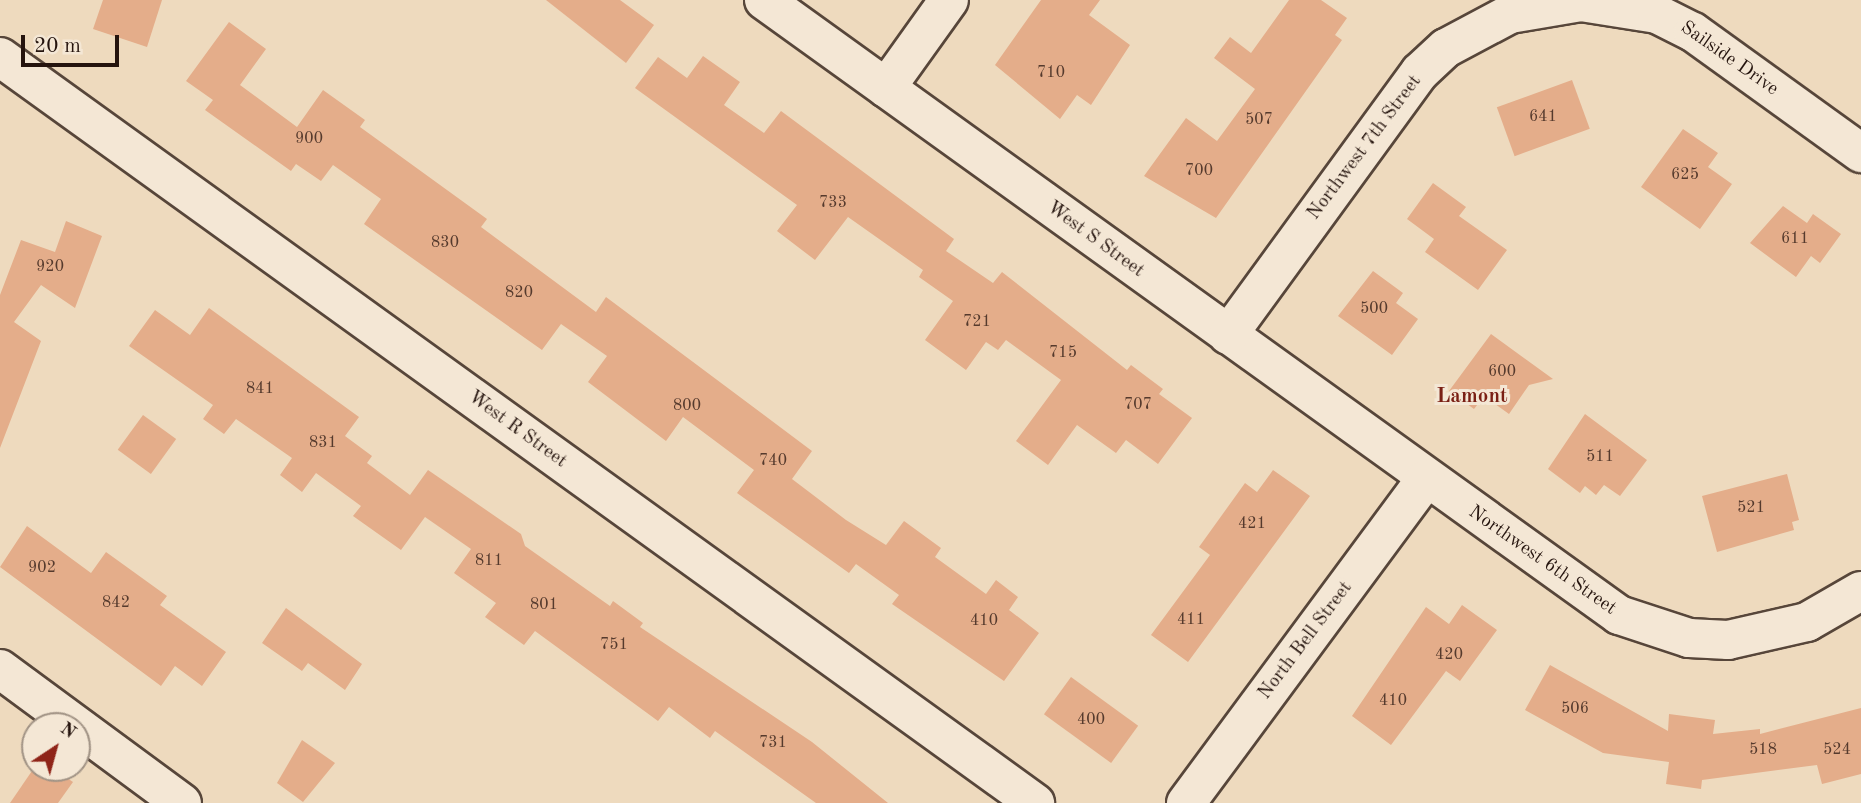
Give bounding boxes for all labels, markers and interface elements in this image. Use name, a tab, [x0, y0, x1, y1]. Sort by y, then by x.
street label: Sailside Drive	[1676, 17, 1782, 101]
scale bar	[24, 21, 122, 65]
text: 20 m	[34, 36, 81, 57]
house number: 710	[1037, 63, 1065, 83]
street label: Northwest 7th Street	[1303, 71, 1427, 225]
house number: 641	[1529, 107, 1557, 127]
house number: 507	[1245, 110, 1273, 130]
house number: 900	[295, 129, 323, 149]
house number: 700	[1185, 161, 1213, 181]
house number: 625	[1671, 165, 1699, 185]
house number: 733	[819, 193, 847, 213]
street label: West S Street	[1042, 197, 1148, 283]
house number: 611	[1781, 229, 1809, 249]
house number: 830	[431, 233, 459, 253]
house number: 920	[36, 257, 64, 277]
house number: 820	[505, 283, 533, 303]
house number: 500	[1360, 299, 1388, 319]
house number: 721	[963, 312, 991, 332]
house number: 715	[1049, 343, 1077, 363]
house number: 600	[1488, 362, 1516, 382]
house number: 841	[246, 379, 274, 399]
district label: Lamont	[1436, 384, 1508, 410]
street label: West R Street	[463, 386, 571, 474]
house number: 707	[1124, 395, 1152, 415]
house number: 800	[673, 396, 701, 416]
house number: 831	[309, 433, 337, 453]
house number: 511	[1586, 447, 1614, 467]
house number: 740	[759, 451, 787, 471]
house number: 521	[1737, 498, 1765, 518]
street label: Northwest 6th Street	[1464, 501, 1620, 621]
house number: 421	[1238, 514, 1266, 534]
house number: 811	[475, 551, 503, 571]
house number: 902	[28, 558, 56, 578]
street label: North Bell Street	[1254, 577, 1358, 705]
house number: 842	[102, 593, 130, 613]
house number: 801	[530, 595, 558, 615]
house number: 411	[1177, 610, 1205, 630]
house number: 410	[970, 611, 998, 631]
house number: 751	[600, 635, 628, 655]
house number: 420	[1435, 645, 1463, 665]
house number: 410	[1379, 691, 1407, 711]
house number: 506	[1561, 699, 1589, 719]
house number: 400	[1077, 710, 1105, 730]
north arrow	[21, 712, 91, 782]
text: N	[56, 719, 79, 743]
house number: 731	[759, 733, 787, 753]
house number: 518	[1749, 740, 1777, 760]
house number: 524	[1823, 740, 1851, 760]

